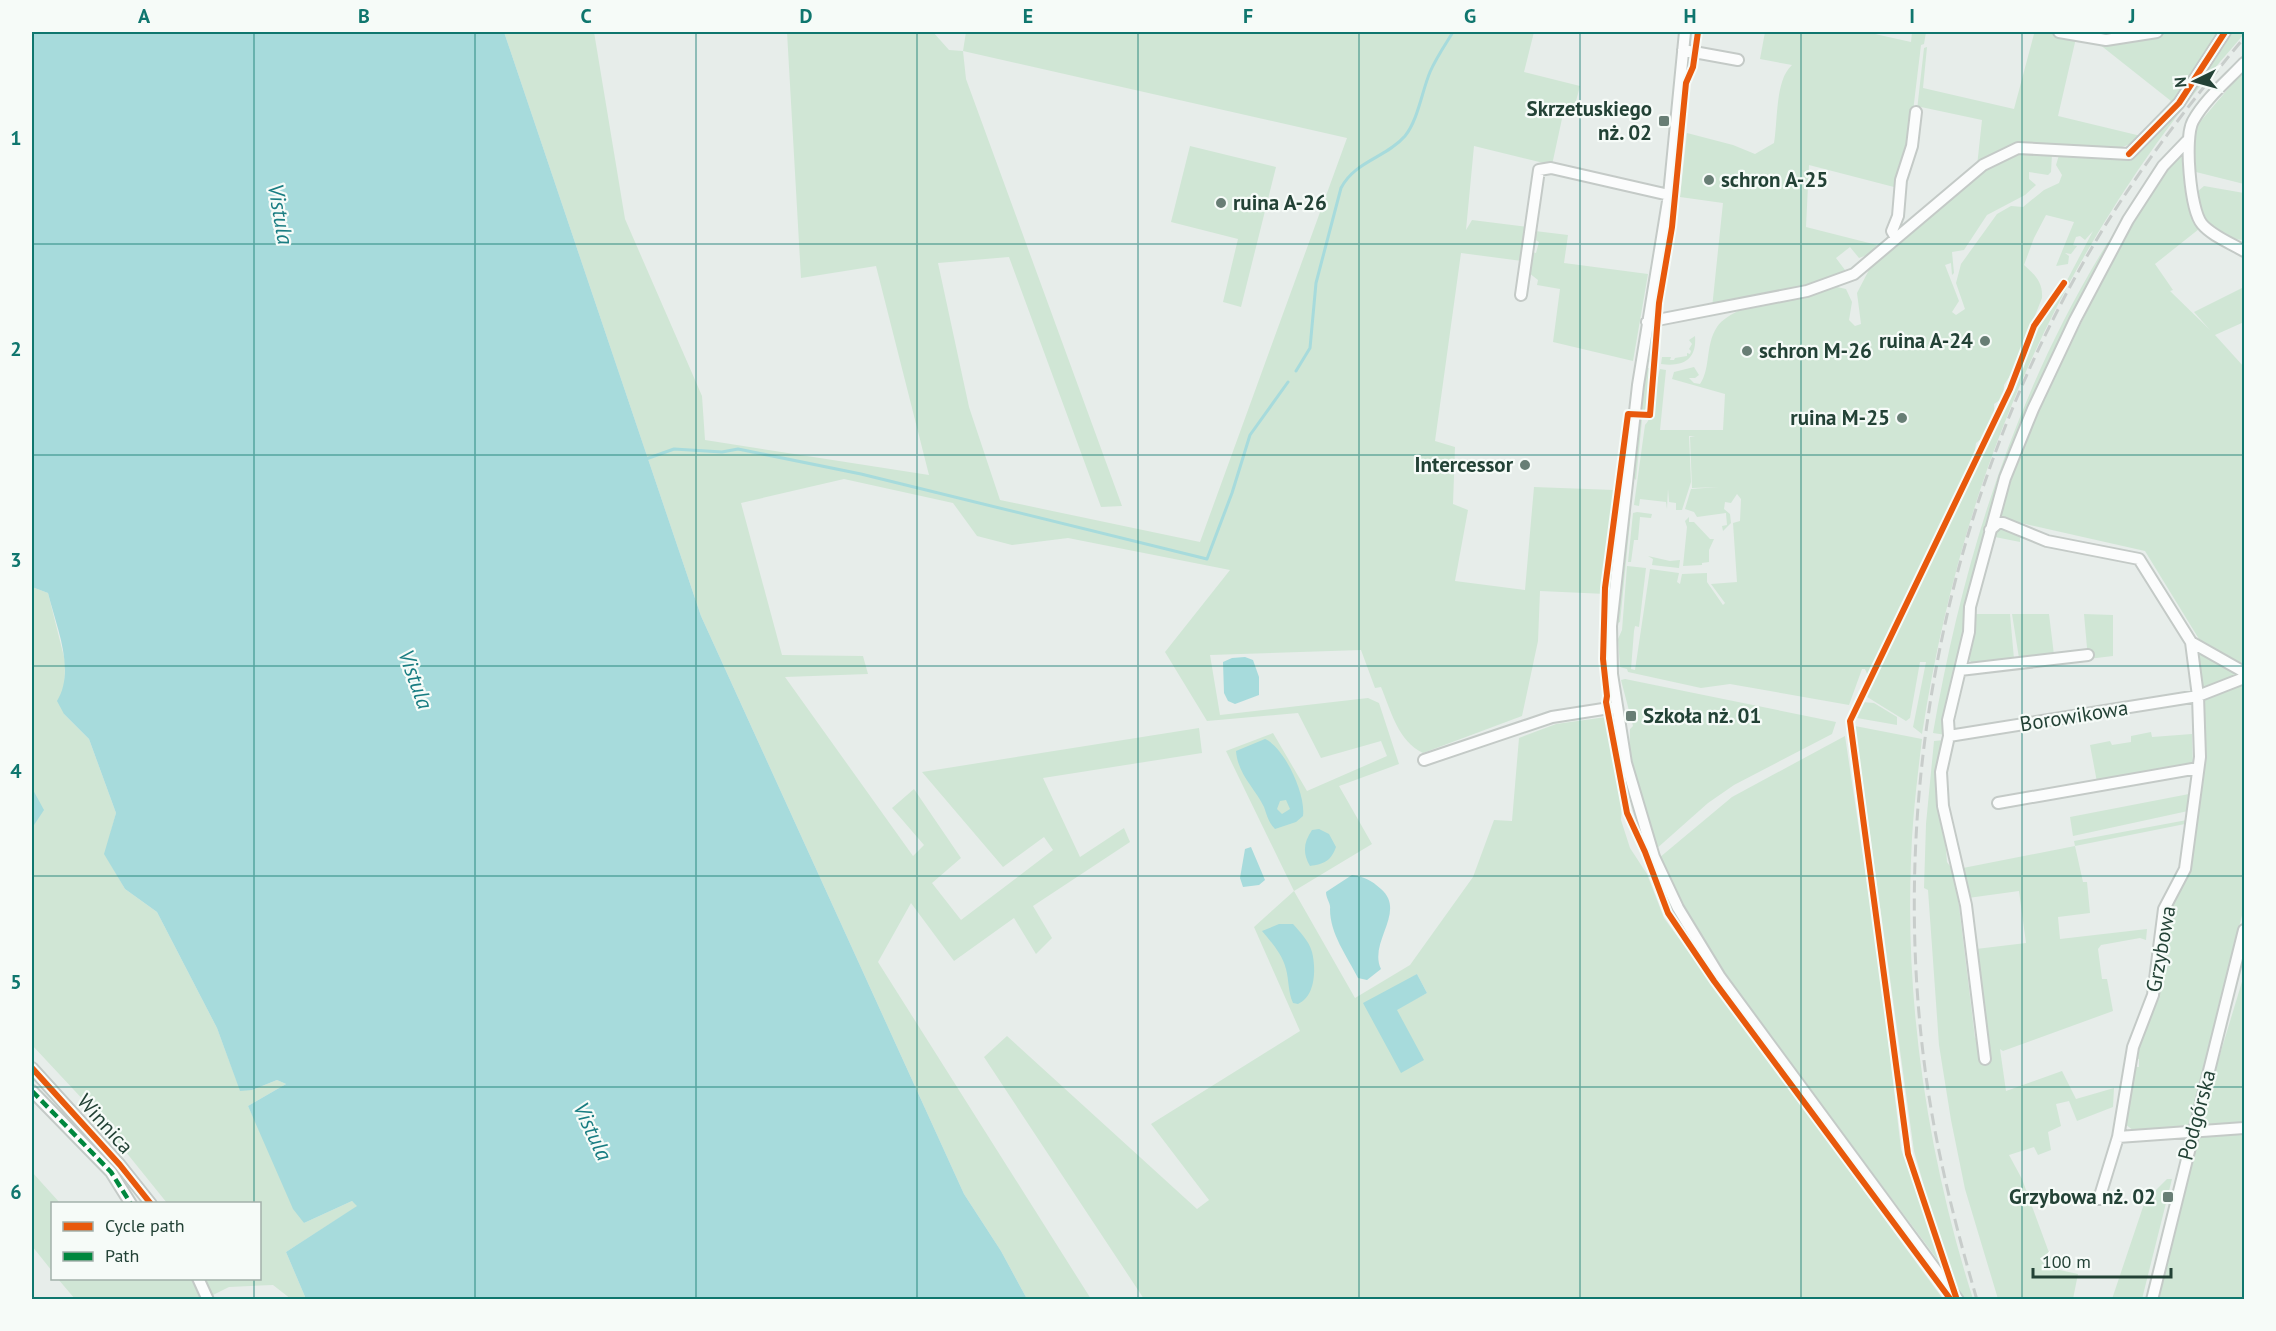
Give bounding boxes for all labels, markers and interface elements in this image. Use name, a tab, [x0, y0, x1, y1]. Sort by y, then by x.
text: A	[138, 3, 151, 29]
text: B	[358, 3, 370, 29]
text: C	[580, 3, 592, 29]
text: D	[800, 3, 813, 29]
text: E	[1023, 3, 1033, 29]
text: F	[1243, 3, 1253, 29]
text: G	[1464, 3, 1476, 29]
text: H	[1683, 3, 1697, 29]
text: I	[1909, 3, 1915, 29]
text: J	[2128, 3, 2135, 29]
north arrow	[2165, 51, 2225, 111]
text: N	[2170, 76, 2190, 88]
place label: Skrzetuskiego nż. 02	[1527, 95, 1652, 146]
marker: Skrzetuskiego nż. 02	[1657, 114, 1671, 128]
text: 1	[10, 125, 22, 151]
place label: schron A-25	[1721, 166, 1828, 193]
marker: schron A-25	[1702, 173, 1716, 187]
water label: Vistula	[262, 181, 300, 247]
place label: ruina A-26	[1233, 189, 1327, 216]
marker: ruina A-26	[1214, 196, 1228, 210]
place label: ruina A-24	[1879, 327, 1973, 354]
marker: ruina A-24	[1978, 334, 1992, 348]
text: 2	[10, 336, 22, 362]
place label: schron M-26	[1759, 337, 1872, 364]
marker: schron M-26	[1740, 344, 1754, 358]
place label: ruina M-25	[1790, 404, 1890, 431]
marker: ruina M-25	[1895, 411, 1909, 425]
place label: Intercessor	[1415, 451, 1514, 478]
marker: Intercessor	[1518, 458, 1532, 472]
text: 3	[10, 547, 22, 573]
water label: Vistula	[392, 645, 440, 713]
street label: Borowikowa	[2018, 694, 2130, 737]
place label: Szkoła nż. 01	[1643, 702, 1761, 729]
marker: Szkoła nż. 01	[1624, 709, 1638, 723]
text: 4	[10, 758, 22, 784]
street label: Grzybowa	[2140, 904, 2181, 994]
text: 5	[10, 969, 22, 995]
street label: Podgórska	[2172, 1067, 2222, 1163]
street label: Winnica	[71, 1088, 139, 1159]
water label: Vistula	[567, 1097, 619, 1165]
text: 6	[10, 1179, 22, 1205]
place label: Grzybowa nż. 02	[2009, 1183, 2156, 1210]
marker: Grzybowa nż. 02	[2161, 1190, 2175, 1204]
legend	[51, 1202, 261, 1280]
text: Cycle path	[105, 1214, 185, 1237]
scale bar	[2033, 1241, 2171, 1279]
text: Path	[105, 1244, 139, 1267]
text: 100 m	[2042, 1250, 2091, 1273]

